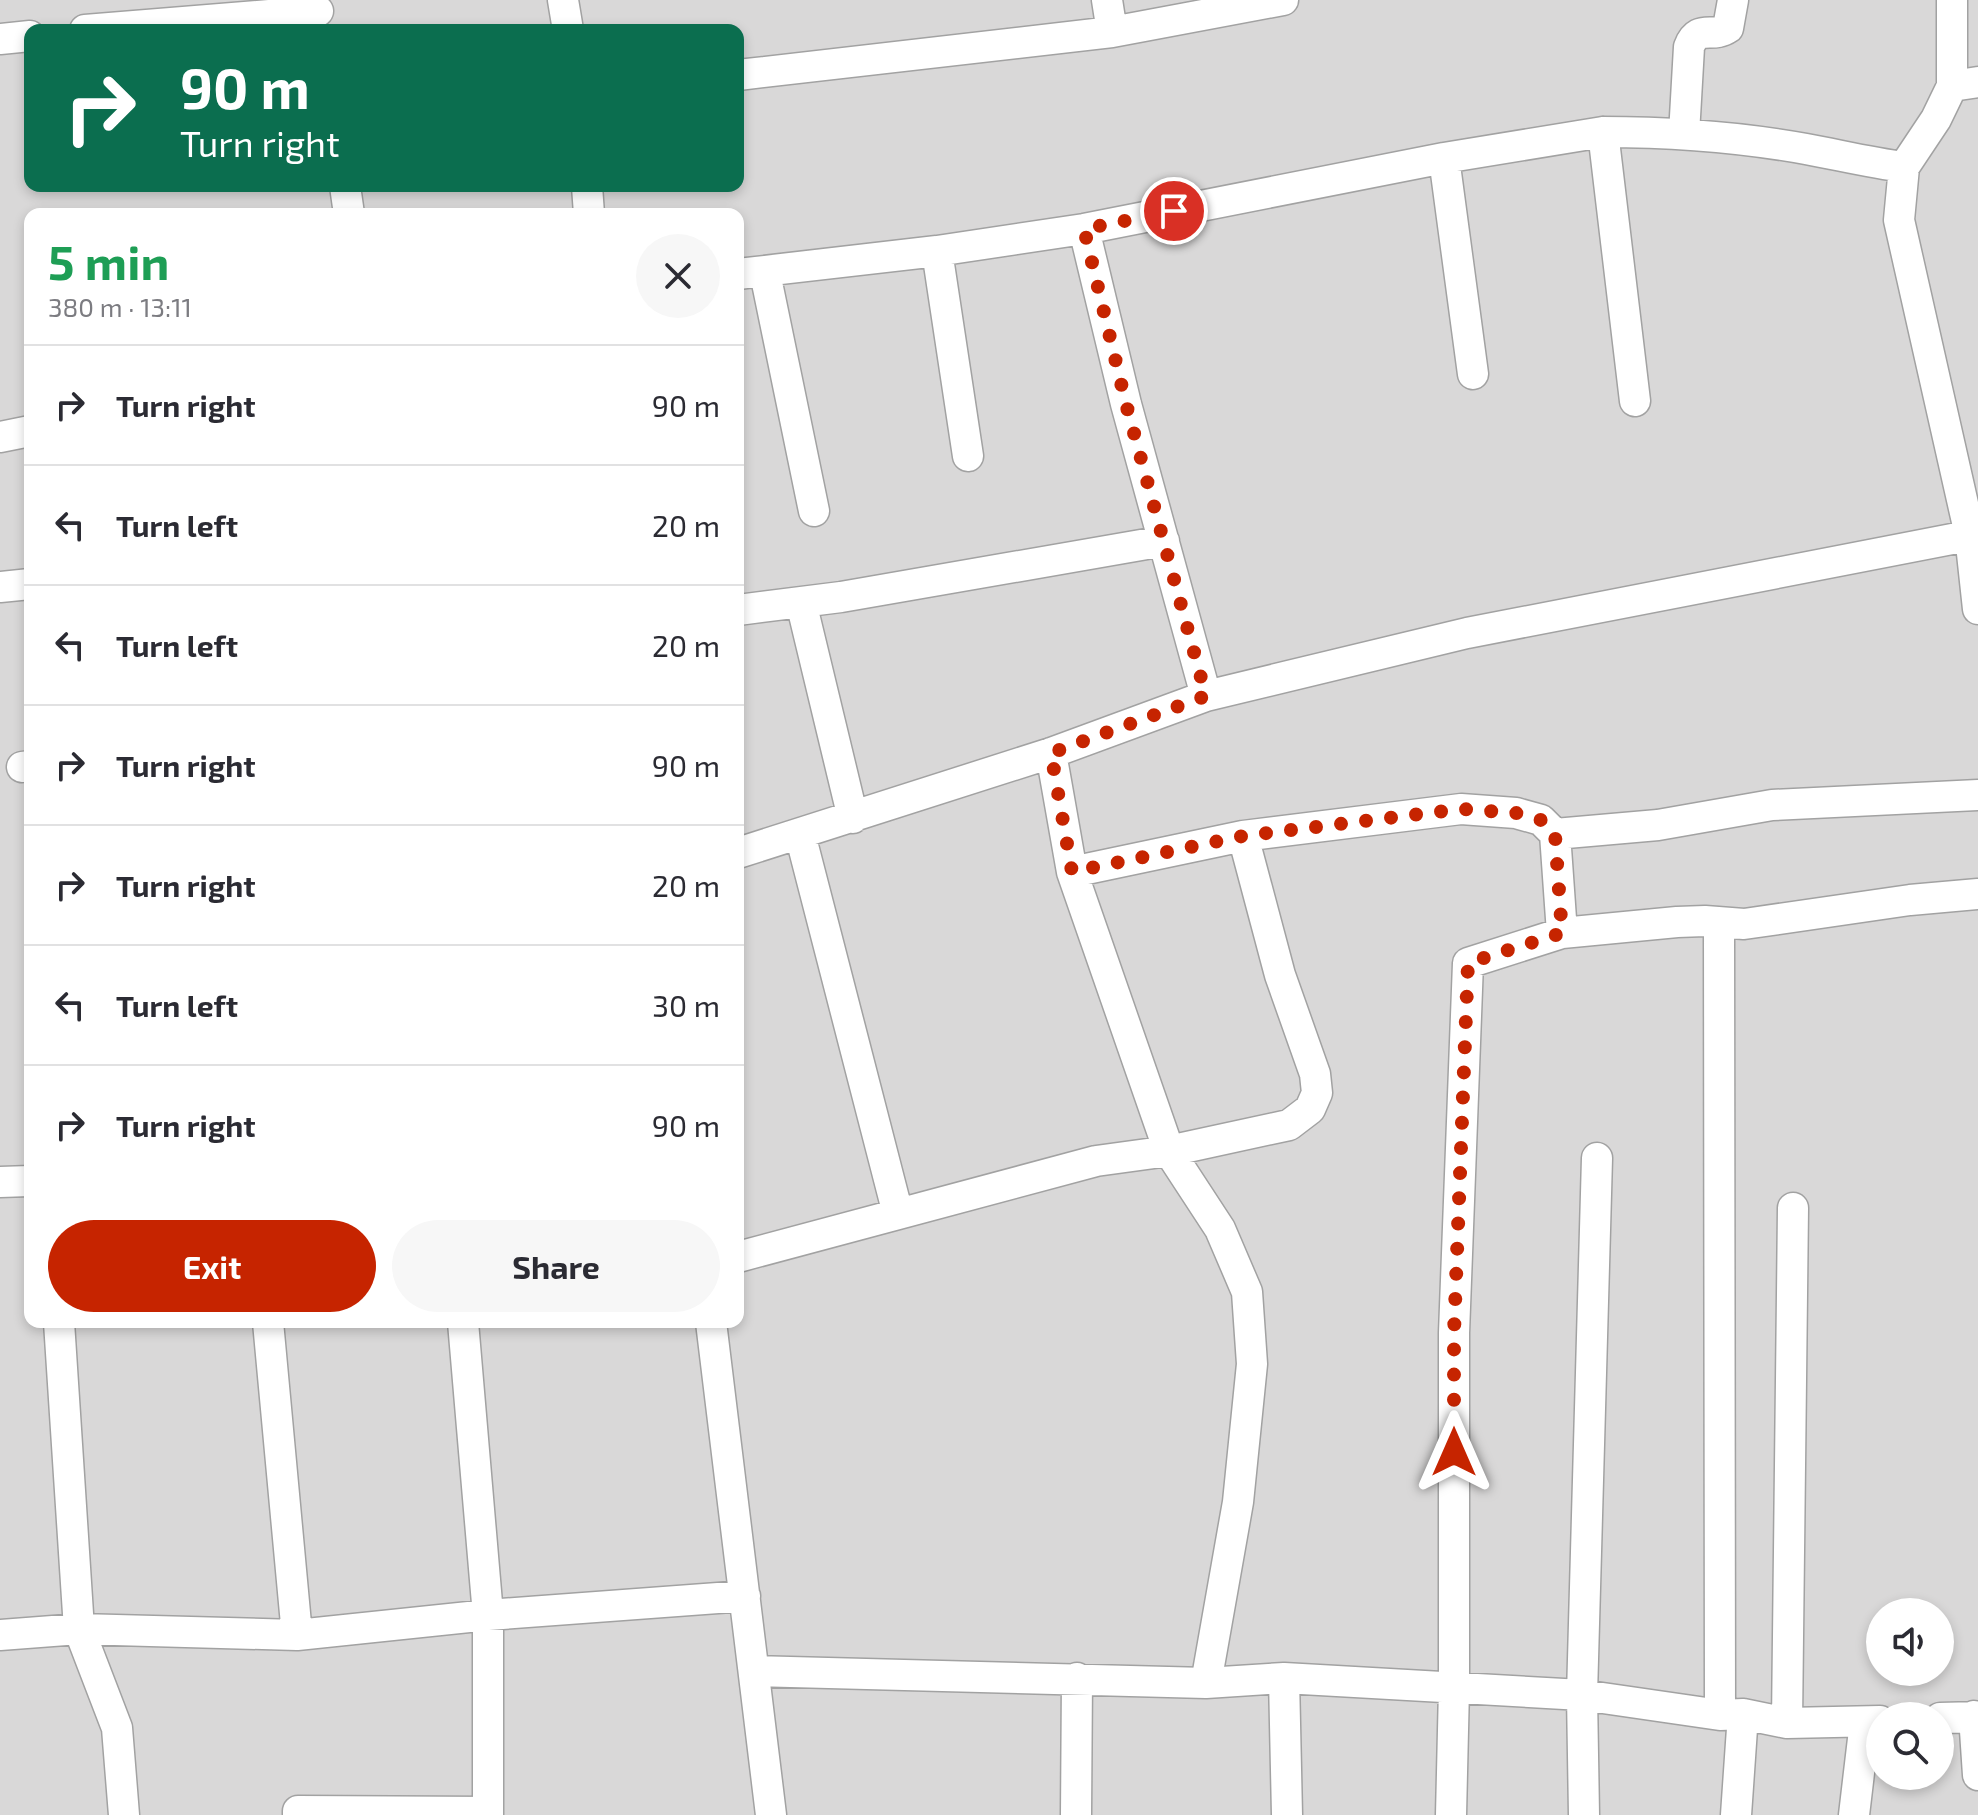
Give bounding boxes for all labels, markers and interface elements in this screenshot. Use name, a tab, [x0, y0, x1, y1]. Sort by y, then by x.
text: 90 m	[180, 53, 310, 120]
icon: right	[48, 56, 152, 160]
text: Turn right	[180, 121, 340, 164]
pin	[1140, 177, 1208, 245]
icon: arrive	[1152, 189, 1196, 233]
text: 5 min	[48, 232, 169, 290]
button: close	[636, 234, 720, 318]
text: 380 m · 13:11	[48, 291, 192, 322]
icon: right	[48, 383, 92, 427]
text: Turn right	[116, 387, 256, 423]
text: 90 m	[652, 387, 720, 423]
icon: left	[48, 503, 92, 547]
text: Turn left	[116, 507, 238, 543]
text: 20 m	[652, 507, 720, 543]
icon: left	[48, 623, 92, 667]
text: Turn left	[116, 627, 238, 663]
text: 20 m	[652, 627, 720, 663]
icon: right	[48, 743, 92, 787]
text: Turn right	[116, 747, 256, 783]
text: 90 m	[652, 747, 720, 783]
icon: right	[48, 863, 92, 907]
text: Turn right	[116, 867, 256, 903]
text: 20 m	[652, 867, 720, 903]
icon: left	[48, 983, 92, 1027]
text: Turn left	[116, 987, 238, 1023]
text: 30 m	[652, 987, 720, 1023]
icon: right	[48, 1103, 92, 1147]
text: Turn right	[116, 1107, 256, 1143]
text: 90 m	[652, 1107, 720, 1143]
button: Exit	[48, 1220, 376, 1312]
button: Share	[392, 1220, 720, 1312]
position arrow	[1412, 1410, 1496, 1494]
map controls	[1866, 1598, 1954, 1790]
button: sound	[1866, 1598, 1954, 1686]
button: search	[1866, 1702, 1954, 1790]

